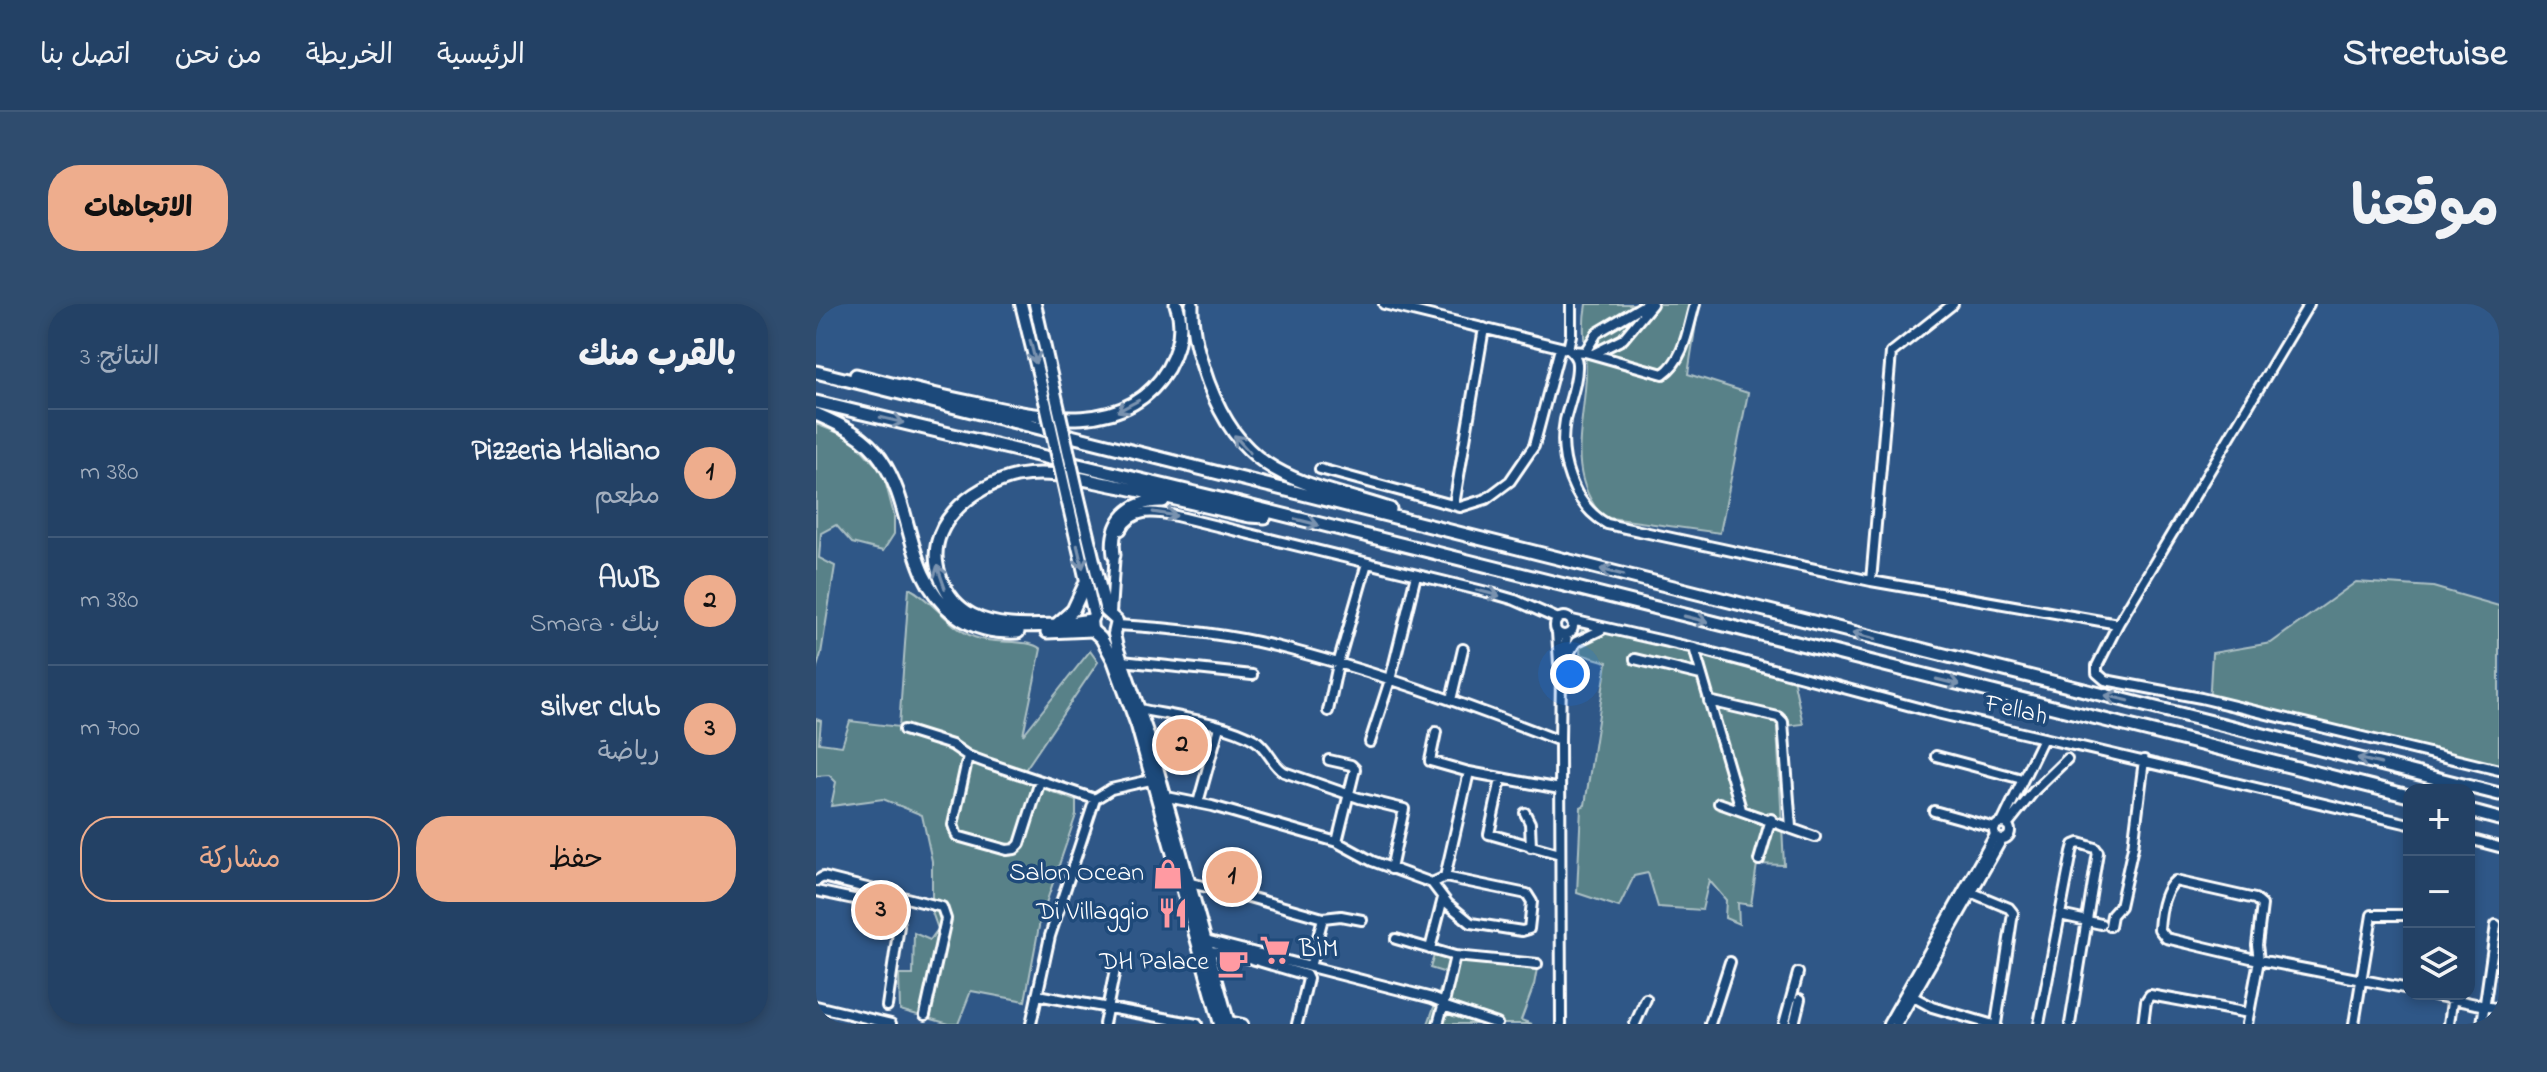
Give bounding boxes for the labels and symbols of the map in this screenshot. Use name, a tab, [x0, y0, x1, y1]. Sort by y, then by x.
one-way arrow	[1027, 339, 1042, 365]
one-way arrow	[1117, 398, 1140, 414]
one-way arrow	[878, 413, 904, 428]
one-way arrow	[1234, 434, 1252, 454]
one-way arrow	[1152, 507, 1178, 522]
one-way arrow	[1294, 516, 1320, 531]
one-way arrow	[1074, 544, 1089, 570]
one-way arrow	[1600, 564, 1626, 579]
one-way arrow	[933, 565, 948, 590]
one-way arrow	[1475, 586, 1501, 601]
one-way arrow	[1682, 612, 1708, 627]
one-way arrow	[1852, 628, 1878, 643]
your location	[1550, 654, 1590, 694]
one-way arrow	[1934, 675, 1960, 690]
street label: Fellah	[1980, 685, 2051, 737]
one-way arrow	[2104, 690, 2130, 705]
pin: 2	[1156, 715, 1208, 775]
one-way arrow	[2357, 752, 2383, 767]
pin: 1	[1206, 847, 1258, 907]
place label: Salon Ocean	[1009, 855, 1144, 893]
shop icon: Salon Ocean	[1151, 857, 1185, 891]
pin: 3	[855, 880, 907, 940]
place label: Di Villaggio	[1035, 894, 1149, 932]
restaurant icon: Di Villaggio	[1156, 896, 1190, 930]
place label: BİM	[1298, 931, 1338, 969]
supermarket icon: BİM	[1258, 933, 1292, 967]
place label: DH Palace	[1098, 944, 1209, 982]
cafe icon: DH Palace	[1216, 946, 1250, 980]

